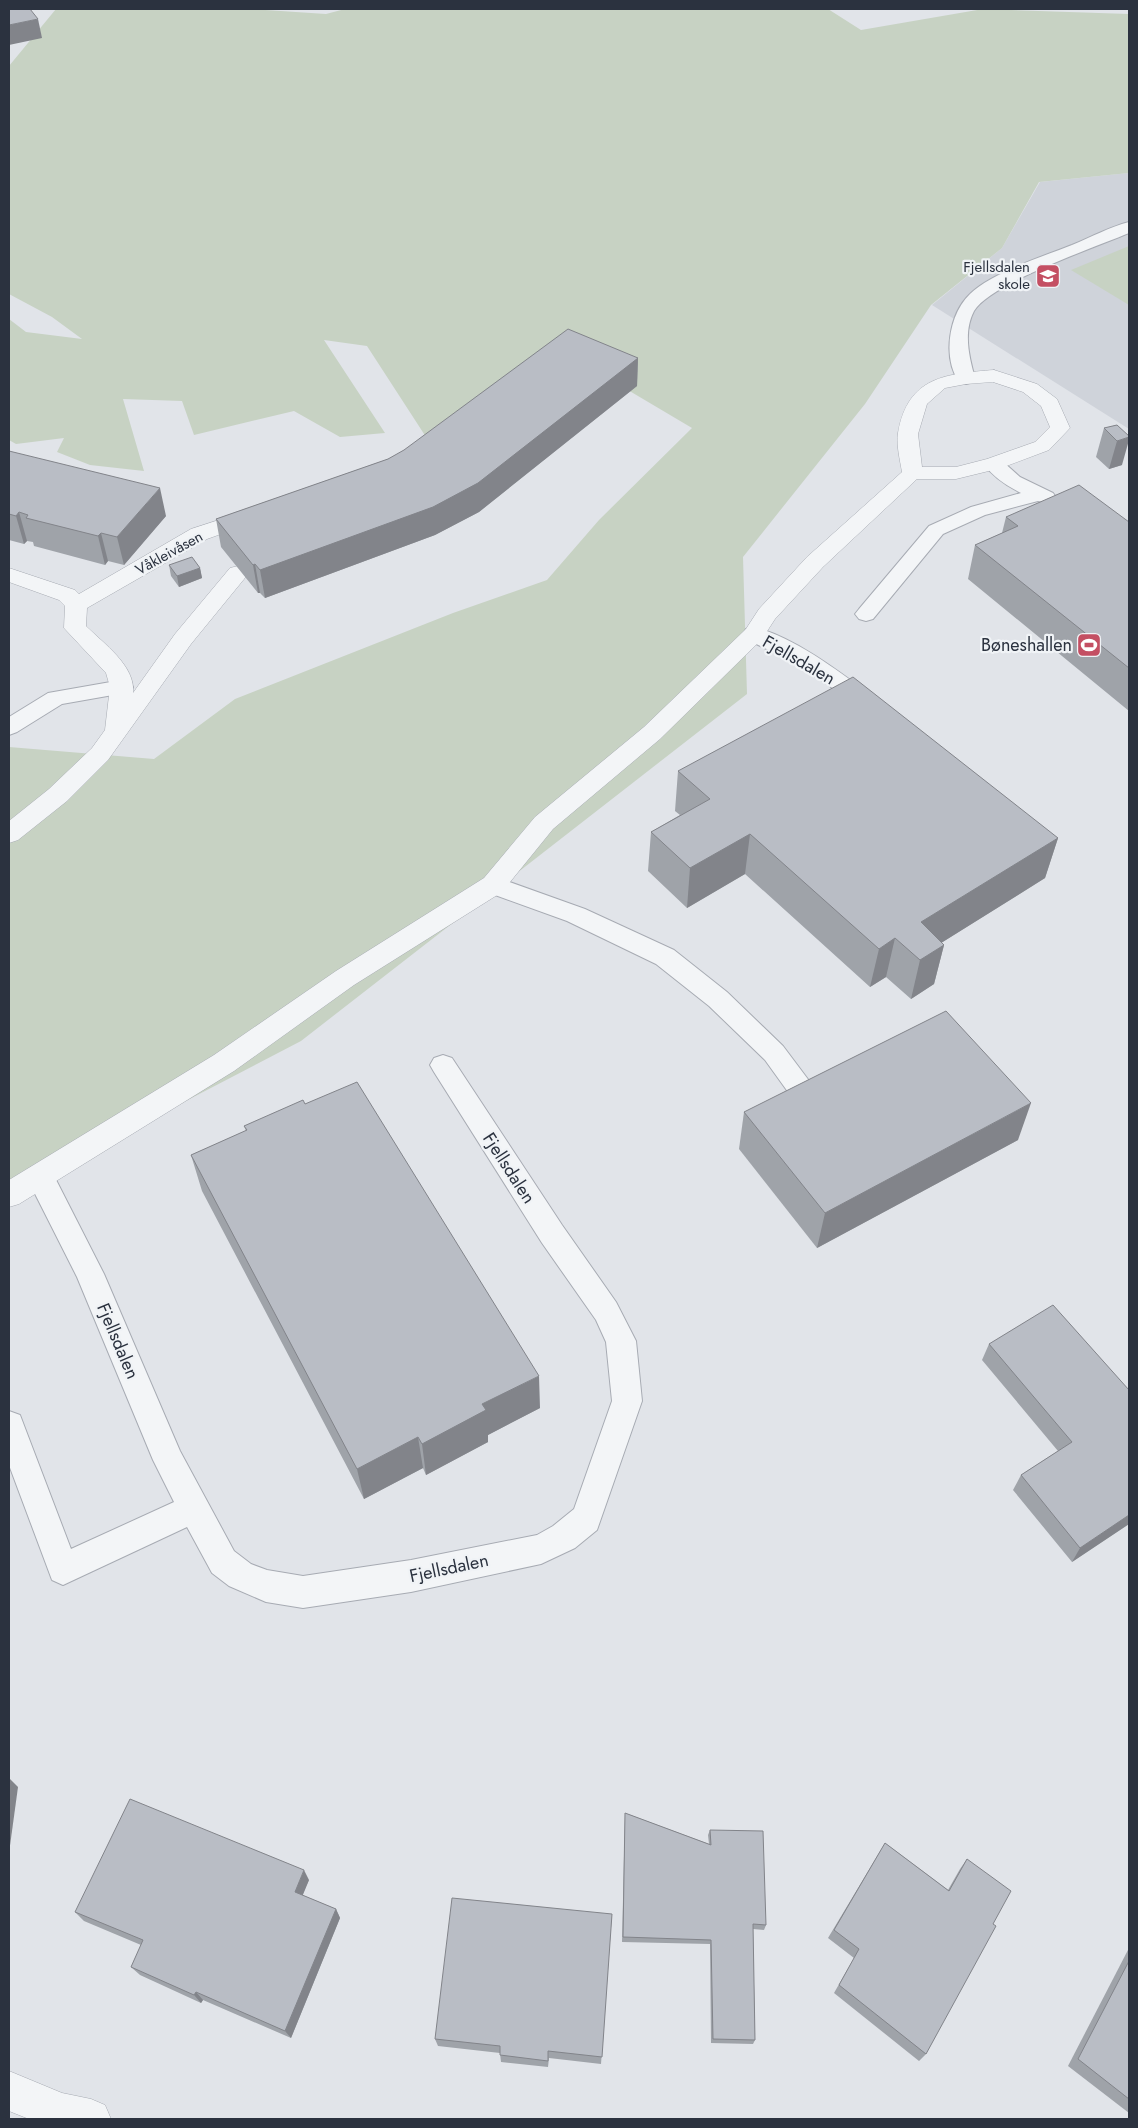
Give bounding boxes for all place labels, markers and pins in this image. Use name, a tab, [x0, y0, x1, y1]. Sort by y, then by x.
place label: Fjellsdalen skole	[963, 256, 1030, 295]
school or university icon: Fjellsdalen skole	[1035, 263, 1061, 289]
place label: Bøneshallen	[981, 632, 1072, 658]
sports icon: Bøneshallen	[1076, 632, 1102, 658]

